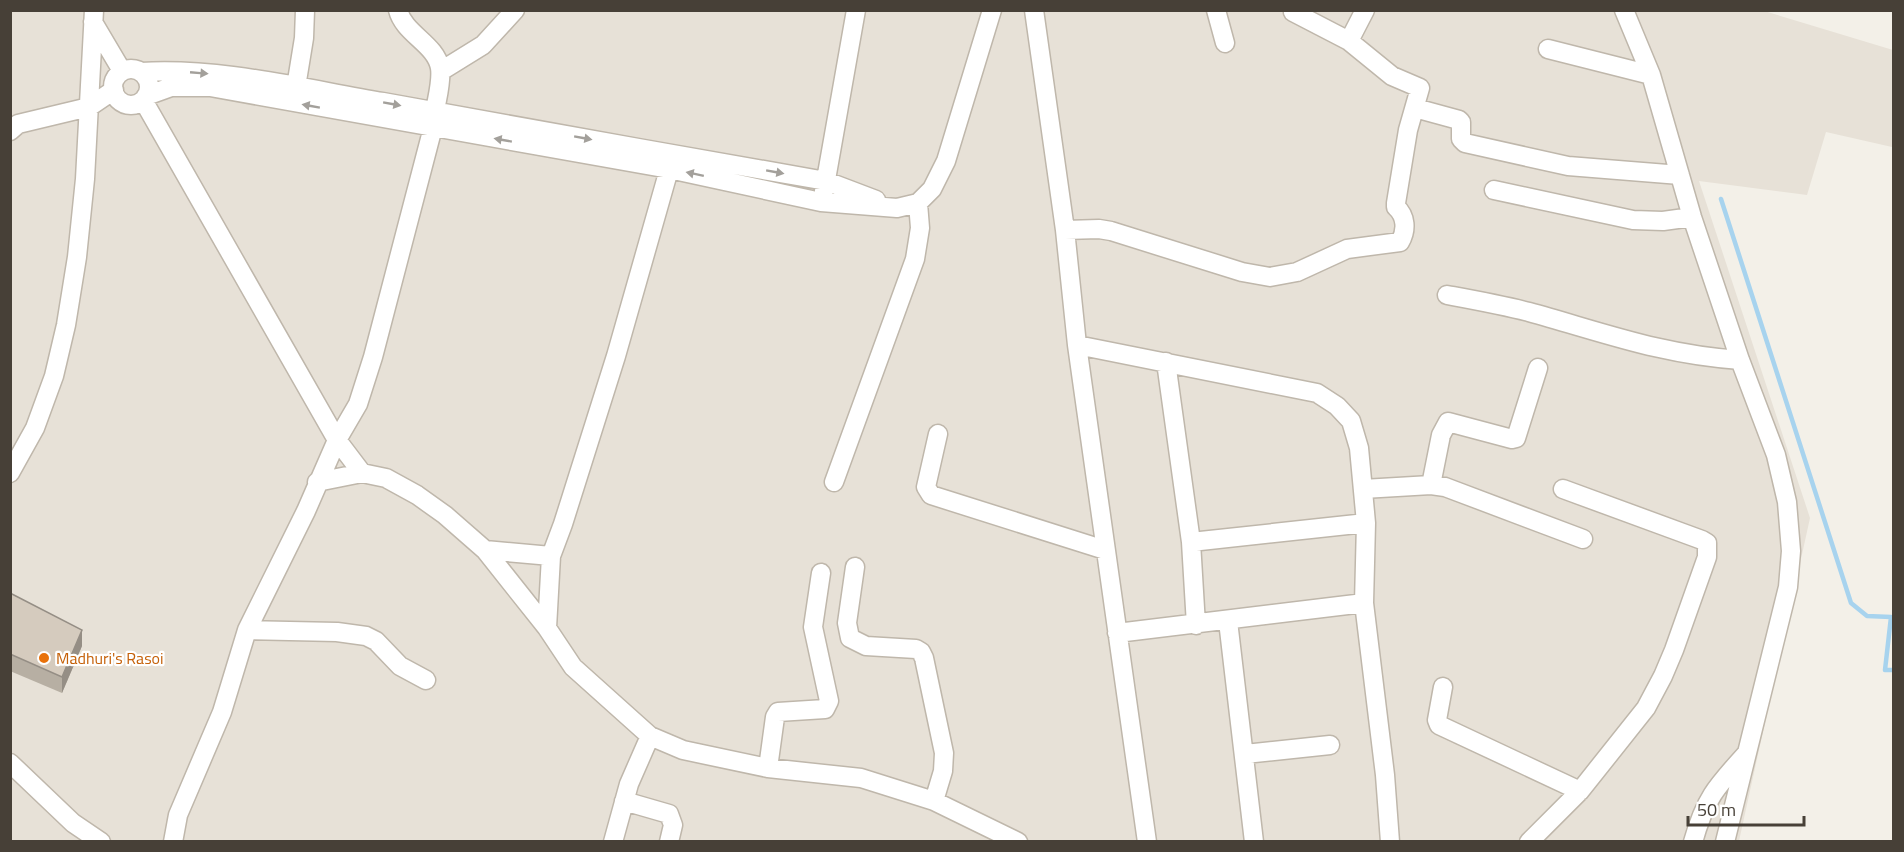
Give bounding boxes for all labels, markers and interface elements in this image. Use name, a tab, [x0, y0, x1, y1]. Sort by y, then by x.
one-way arrow	[190, 68, 209, 78]
one-way arrow	[382, 100, 401, 109]
one-way arrow	[301, 101, 320, 110]
one-way arrow	[574, 134, 593, 143]
one-way arrow	[493, 135, 512, 144]
one-way arrow	[766, 168, 785, 177]
one-way arrow	[685, 169, 704, 178]
place label: Madhuri's Rasoi	[56, 646, 164, 670]
marker: Madhuri's Rasoi	[37, 651, 51, 665]
scale bar	[1688, 789, 1804, 827]
text: 50 m	[1697, 796, 1736, 823]

